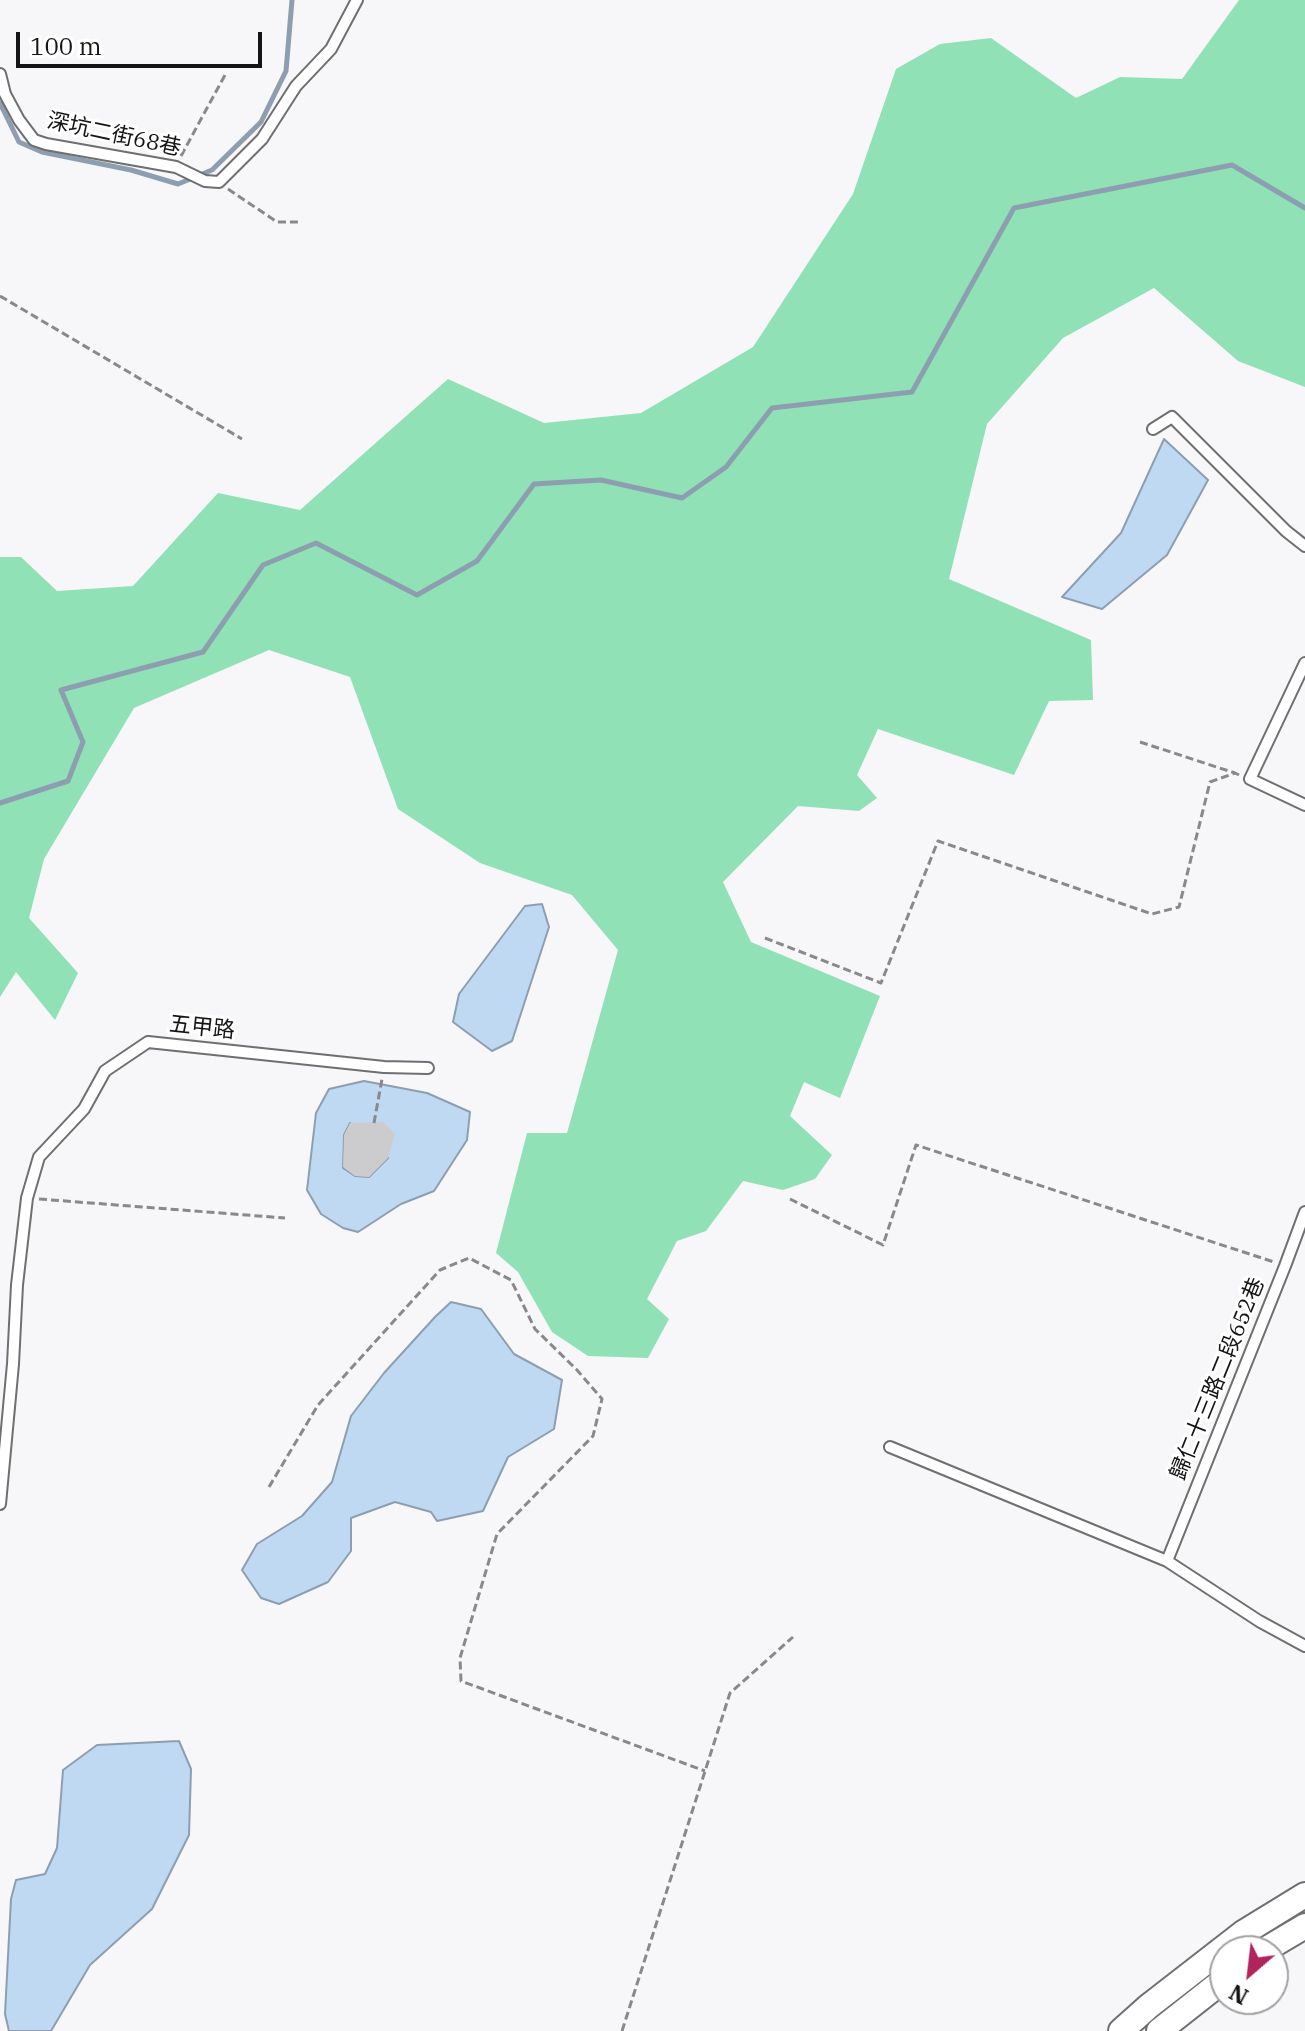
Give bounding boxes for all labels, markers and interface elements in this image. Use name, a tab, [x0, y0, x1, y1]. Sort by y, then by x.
scale bar	[20, 16, 266, 66]
text: 100 m	[30, 30, 102, 62]
street label: 深坑二街68巷	[45, 108, 183, 162]
street label: 五甲路	[168, 1011, 236, 1045]
street label: 歸仁十三路二段652巷	[1165, 1274, 1271, 1484]
north arrow	[1209, 1935, 1289, 2015]
text: N	[1224, 1978, 1253, 2012]

